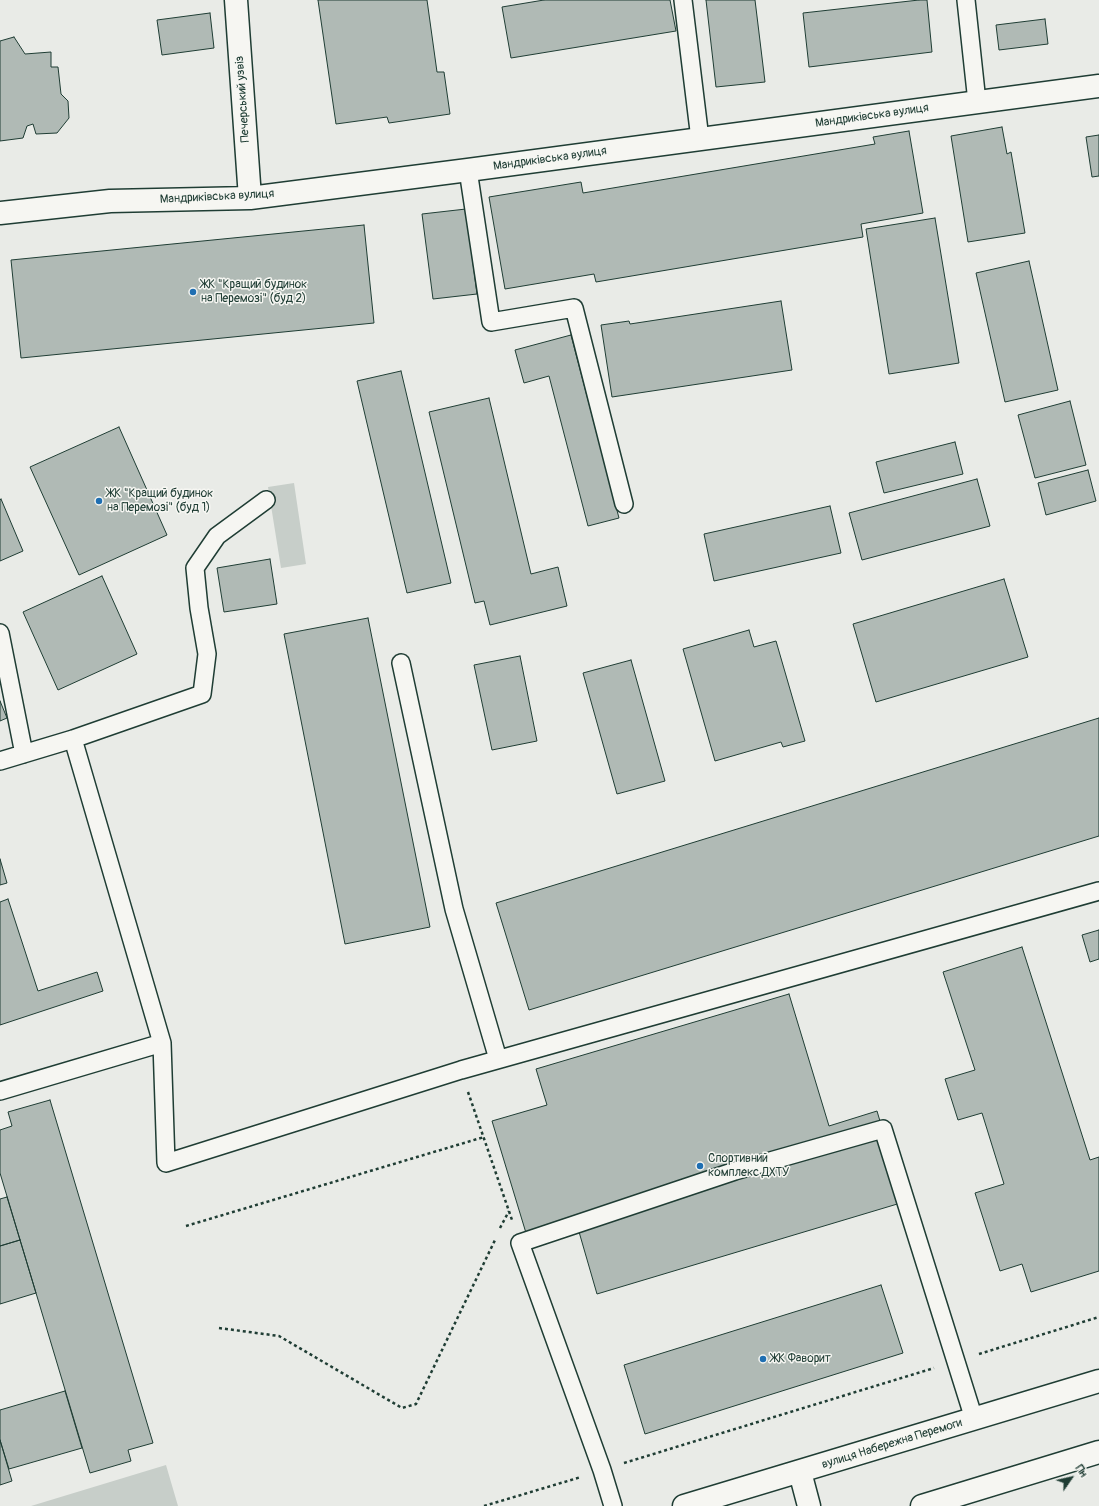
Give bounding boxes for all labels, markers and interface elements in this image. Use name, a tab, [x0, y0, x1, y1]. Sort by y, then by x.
street label: Печерський узвіз	[233, 55, 253, 143]
street label: Мандриківська вулиця	[814, 101, 930, 131]
street label: Мандриківська вулиця	[492, 144, 608, 174]
street label: Мандриківська вулиця	[159, 187, 275, 207]
place label: ЖК "Кращий будинок на Перемозі" (буд 2)	[201, 278, 307, 306]
marker: ЖК "Кращий будинок на Перемозі" (буд 2)	[188, 287, 198, 297]
place label: ЖК "Кращий будинок на Перемозі" (буд 1)	[107, 487, 213, 515]
marker: ЖК "Кращий будинок на Перемозі" (буд 1)	[94, 496, 104, 506]
place label: Спортивний комплекс ДХТУ	[708, 1152, 789, 1180]
marker: Спортивний комплекс ДХТУ	[695, 1161, 705, 1171]
place label: ЖК Фаворит	[771, 1352, 831, 1366]
marker: ЖК Фаворит	[758, 1354, 768, 1364]
street label: вулиця Набережна Перемоги	[820, 1416, 964, 1472]
north arrow	[1051, 1458, 1091, 1498]
text: Пн	[1073, 1462, 1090, 1480]

